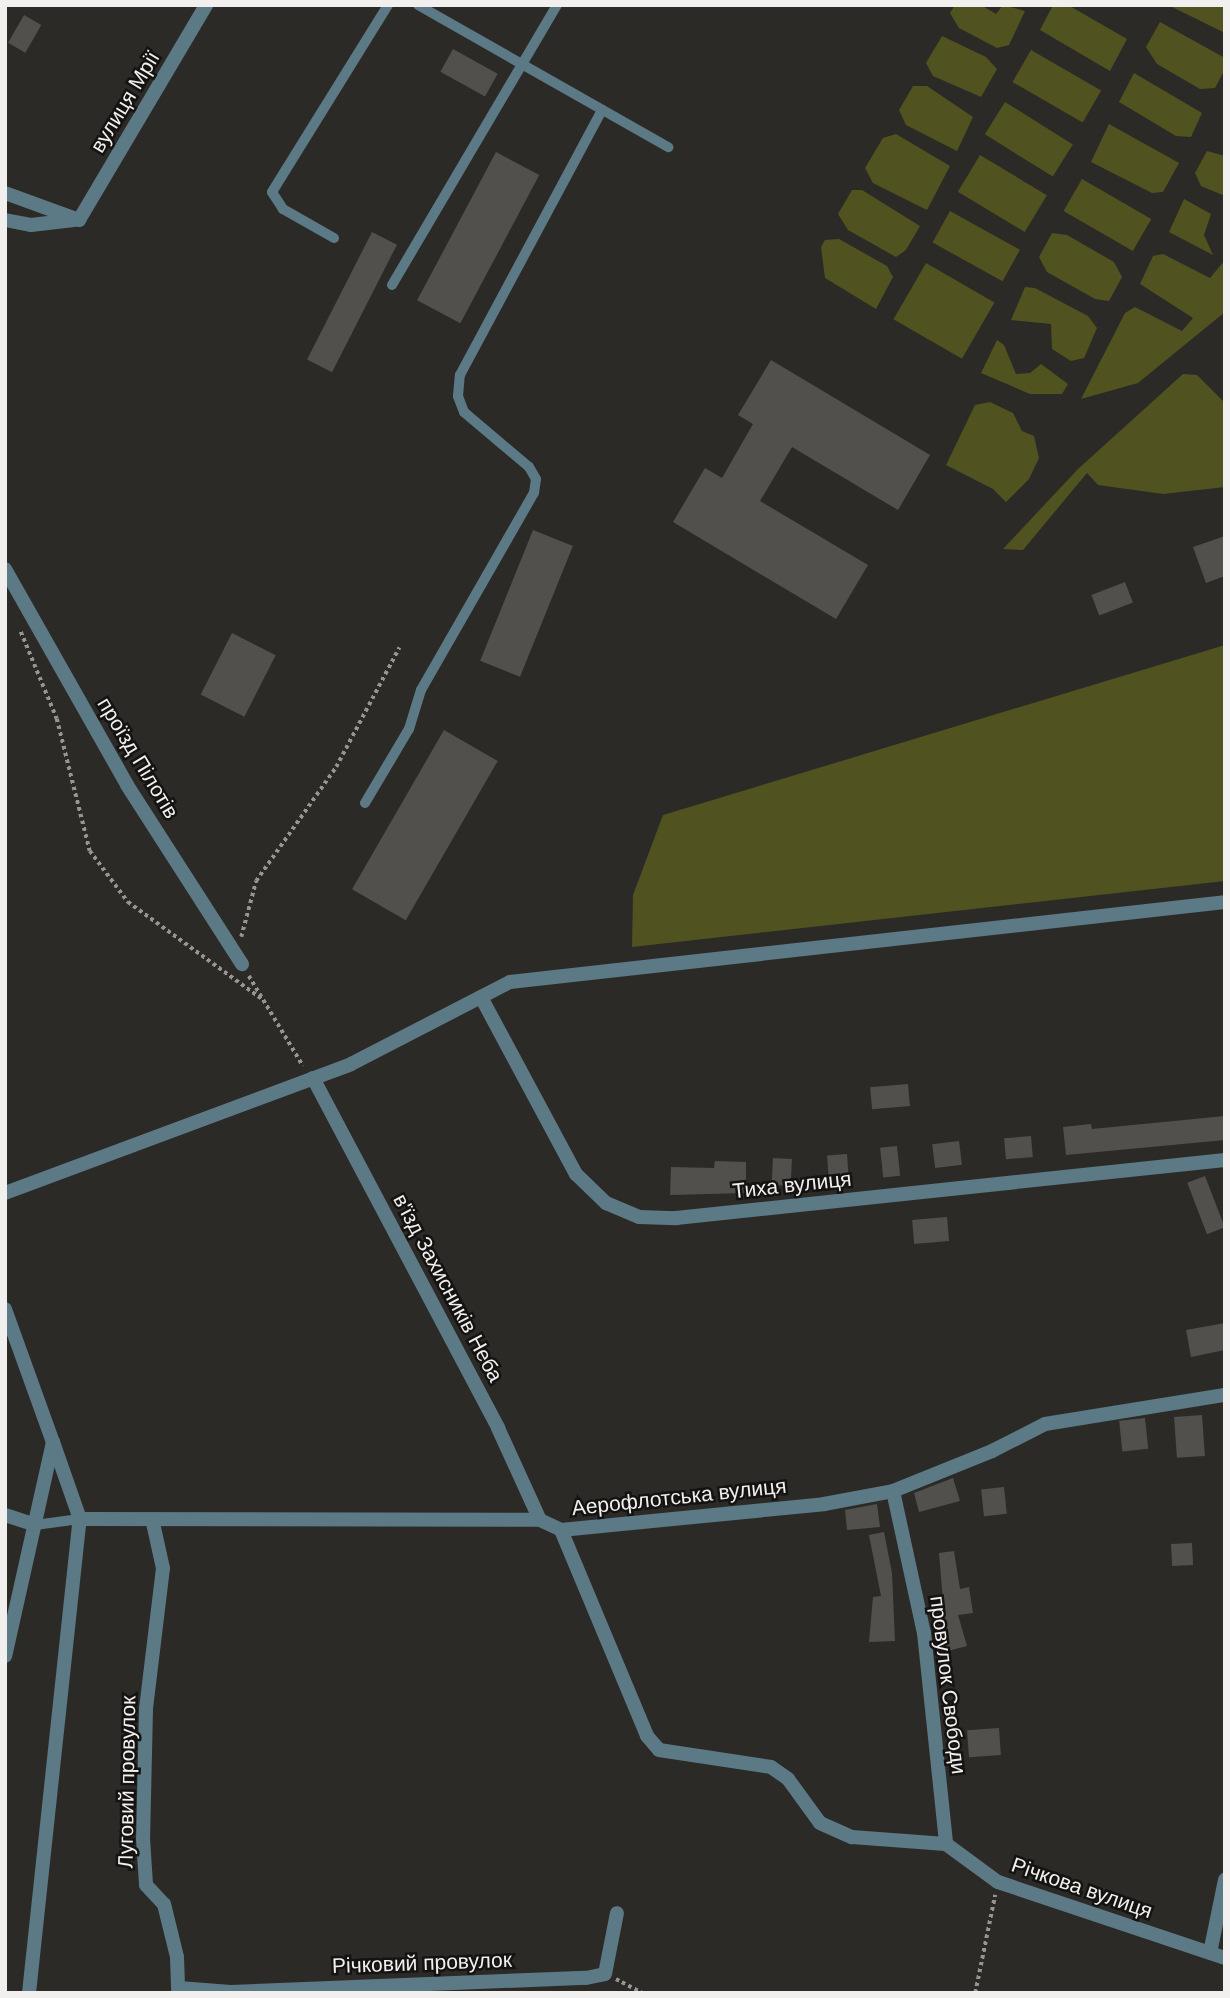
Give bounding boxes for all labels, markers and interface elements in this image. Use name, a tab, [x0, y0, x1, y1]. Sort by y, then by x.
street label: вулиця Мрії	[85, 47, 165, 157]
street label: проїзд Пілотів	[92, 693, 184, 823]
street label: Тиха вулиця	[731, 1166, 853, 1204]
street label: в'їзд Захисників Неба	[388, 1190, 508, 1386]
street label: Аерофлотська вулиця	[570, 1473, 788, 1521]
street label: провулок Свободи	[925, 1594, 971, 1776]
street label: Луговий провулок	[113, 1695, 141, 1869]
street label: Річкова вулиця	[1008, 1852, 1156, 1924]
street label: Річковий провулок	[332, 1947, 512, 1979]

